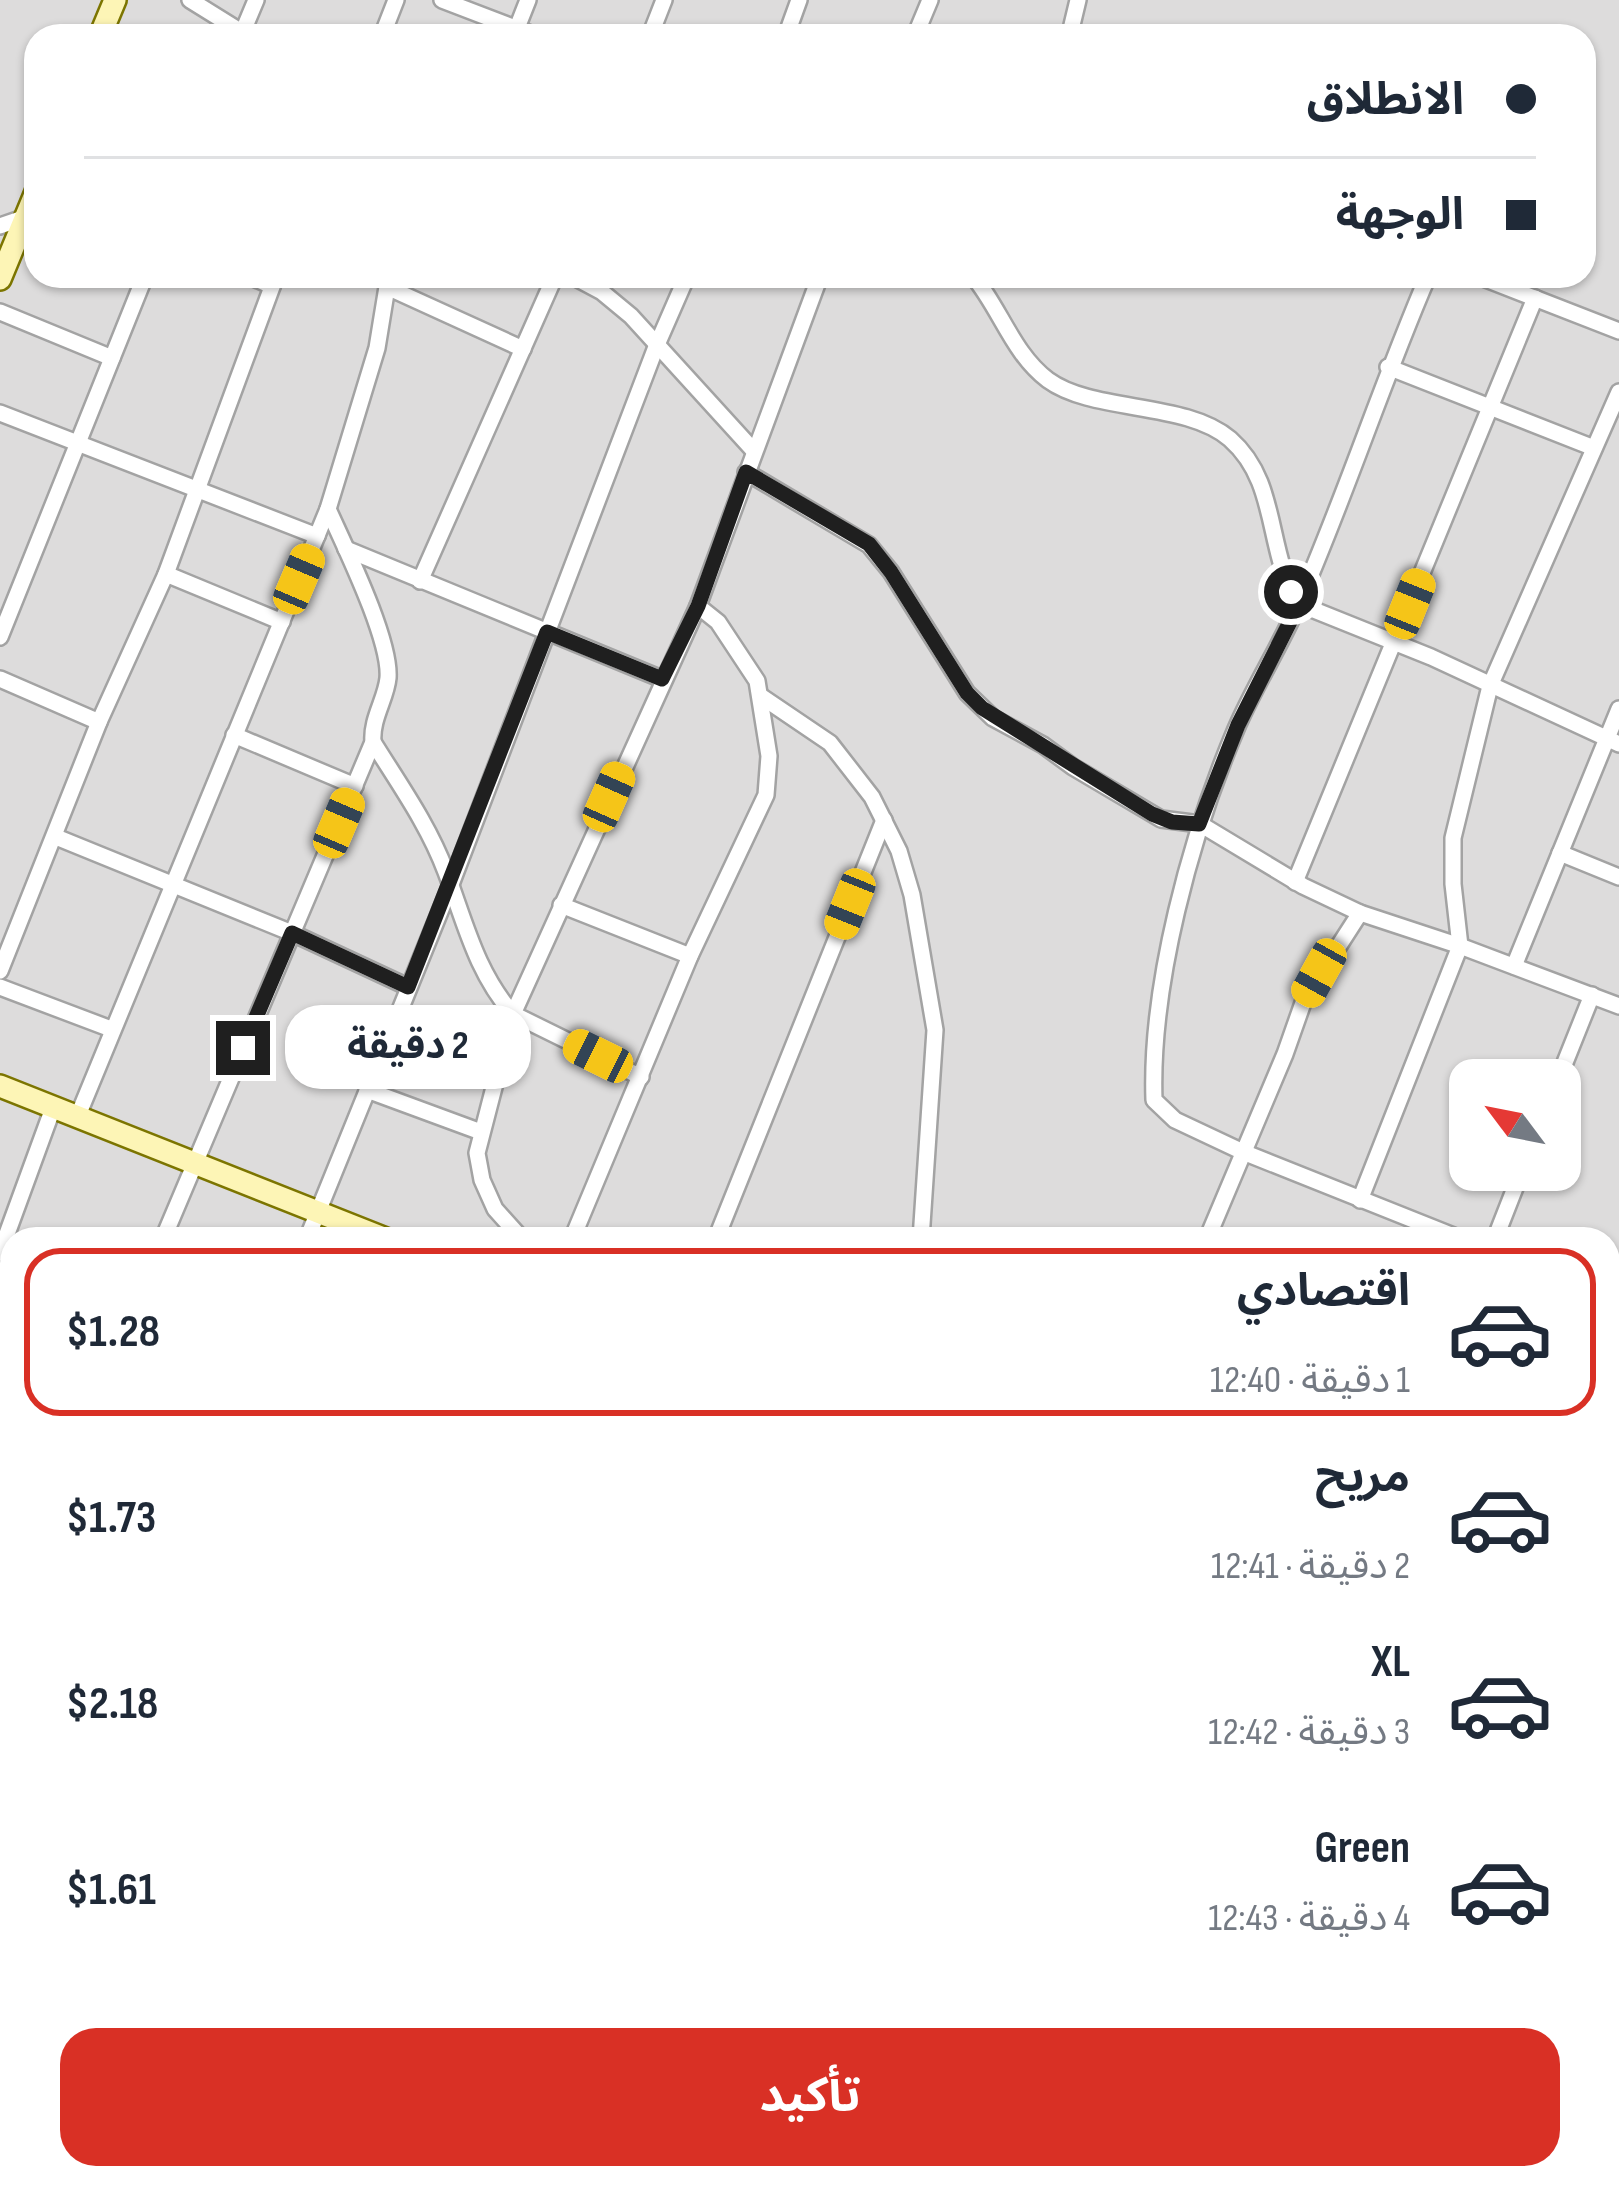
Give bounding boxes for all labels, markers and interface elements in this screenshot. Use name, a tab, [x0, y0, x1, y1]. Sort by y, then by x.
text: الانطلاق	[1307, 73, 1464, 128]
text: الوجهة	[1336, 188, 1464, 243]
car	[268, 539, 330, 619]
car	[1380, 564, 1440, 644]
route start	[1264, 565, 1318, 619]
car	[578, 757, 640, 837]
car	[308, 783, 370, 863]
car	[820, 864, 880, 944]
car	[1286, 933, 1352, 1013]
callout: 2 دقيقة	[285, 1006, 531, 1090]
route end	[216, 1021, 270, 1075]
text: 2 دقيقة	[347, 1023, 469, 1070]
car	[558, 1024, 638, 1088]
north arrow	[1449, 1059, 1581, 1191]
map controls	[1449, 1059, 1581, 1191]
text: اقتصادي	[1237, 1264, 1410, 1319]
icon: car	[1446, 1278, 1554, 1386]
text: $1.28	[66, 1305, 160, 1360]
text: 1 دقيقة · 12:40	[1210, 1357, 1410, 1404]
text: مريح	[1315, 1450, 1410, 1505]
icon: car	[1446, 1464, 1554, 1572]
text: $1.73	[66, 1491, 156, 1546]
text: 2 دقيقة · 12:41	[1211, 1543, 1410, 1590]
text: XL	[1371, 1635, 1410, 1690]
icon: car	[1446, 1650, 1554, 1758]
text: $2.18	[66, 1677, 158, 1732]
text: 3 دقيقة · 12:42	[1208, 1709, 1410, 1756]
text: Green	[1314, 1821, 1410, 1876]
icon: car	[1446, 1836, 1554, 1944]
text: $1.61	[66, 1863, 156, 1918]
text: 4 دقيقة · 12:43	[1208, 1895, 1410, 1942]
button: تأكيد	[60, 2028, 1560, 2166]

